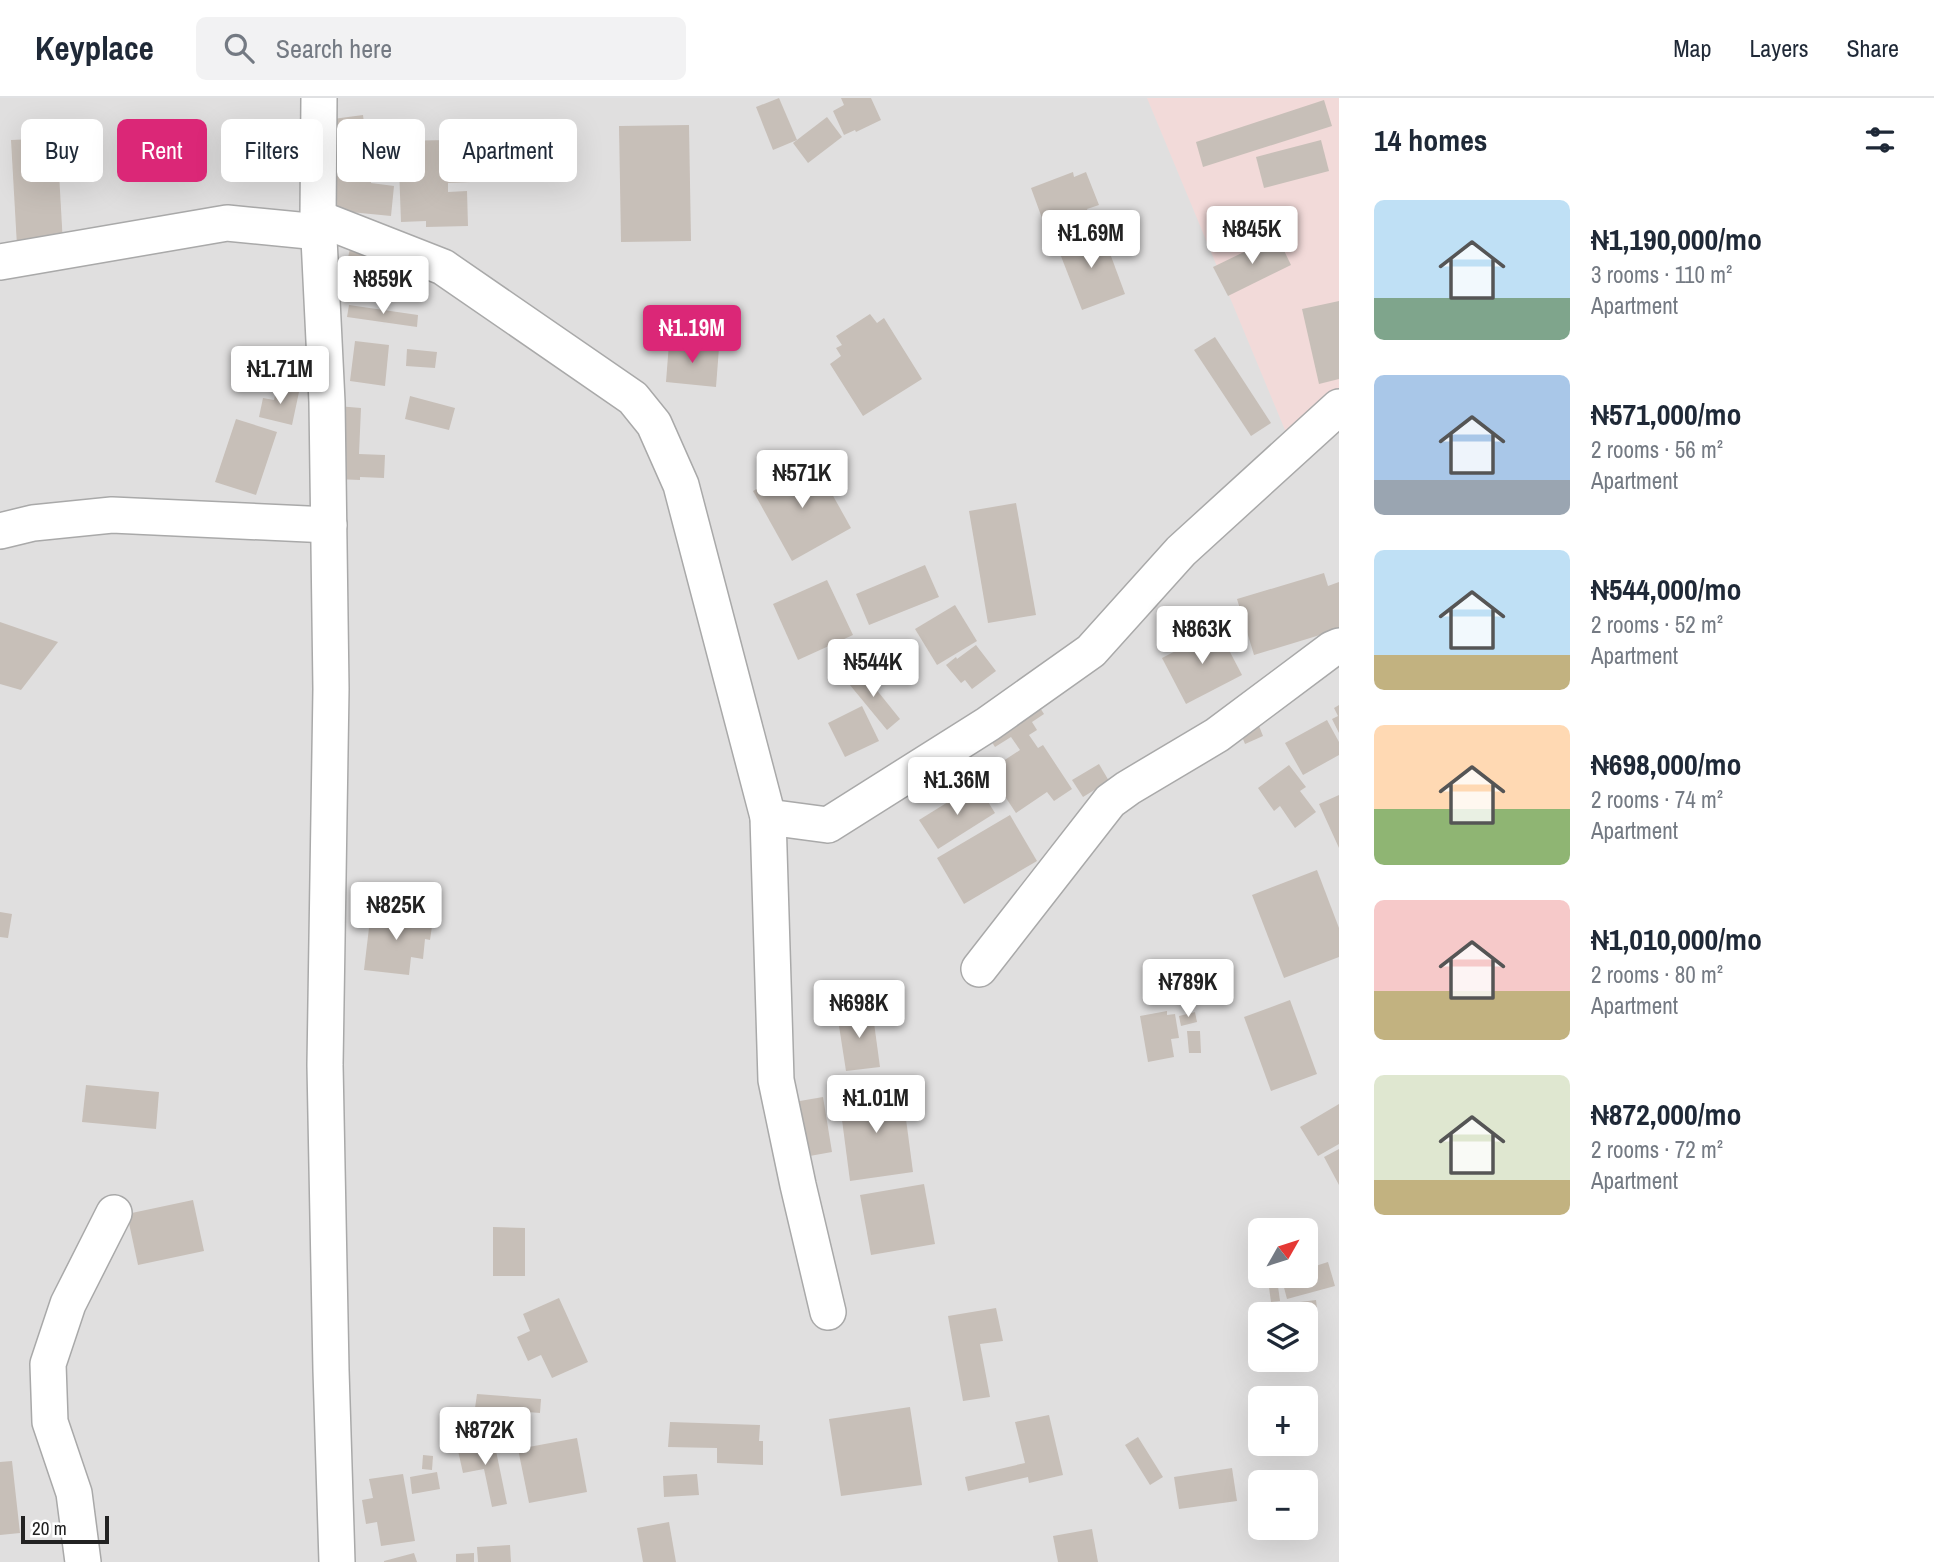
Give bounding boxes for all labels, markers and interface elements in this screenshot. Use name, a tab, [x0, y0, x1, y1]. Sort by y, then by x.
search box	[196, 17, 686, 80]
text: Keyplace	[35, 26, 154, 70]
icon: search	[220, 29, 258, 67]
text: Search here	[276, 31, 392, 66]
text: Map	[1673, 32, 1711, 64]
text: Layers	[1749, 32, 1808, 64]
text: Share	[1846, 32, 1899, 64]
chip: Buy	[21, 119, 103, 182]
chip: Rent	[117, 119, 207, 182]
chip: Filters	[221, 119, 323, 182]
chip: New	[337, 119, 425, 182]
chip: Apartment	[439, 119, 577, 182]
text: 14 homes	[1374, 120, 1488, 160]
icon: filters	[1861, 121, 1899, 159]
pin: ₦845K	[1203, 206, 1301, 266]
pin: ₦1.69M	[1034, 211, 1148, 270]
text: ₦845K	[1223, 213, 1281, 244]
text: ₦1.69M	[1058, 217, 1124, 248]
text: ₦1,190,000/mo	[1591, 219, 1762, 259]
icon: home	[1430, 228, 1514, 312]
pin: ₦859K	[334, 256, 432, 316]
text: 3 rooms · 110 m²	[1591, 259, 1732, 290]
text: ₦859K	[354, 263, 412, 294]
text: Apartment	[1591, 290, 1678, 321]
pin: ₦1.19M	[635, 306, 749, 365]
text: ₦1.19M	[659, 312, 725, 343]
pin: ₦1.71M	[223, 346, 337, 406]
text: ₦1.71M	[247, 353, 313, 384]
text: ₦571,000/mo	[1591, 394, 1741, 434]
icon: home	[1430, 403, 1514, 487]
text: 2 rooms · 56 m²	[1591, 434, 1723, 465]
pin: ₦571K	[753, 450, 851, 510]
text: ₦571K	[773, 457, 831, 488]
text: Apartment	[1591, 465, 1678, 496]
text: ₦544,000/mo	[1591, 569, 1741, 609]
icon: home	[1430, 578, 1514, 662]
pin: ₦863K	[1153, 606, 1251, 666]
text: 2 rooms · 52 m²	[1591, 609, 1723, 640]
text: ₦863K	[1173, 613, 1231, 644]
pin: ₦544K	[824, 640, 922, 699]
text: Apartment	[1591, 640, 1678, 671]
text: ₦544K	[844, 646, 902, 677]
text: ₦698,000/mo	[1591, 744, 1741, 784]
icon: home	[1430, 753, 1514, 837]
pin: ₦1.36M	[900, 758, 1014, 817]
text: ₦1.36M	[924, 764, 990, 795]
text: 2 rooms · 74 m²	[1591, 784, 1723, 815]
text: Apartment	[1591, 815, 1678, 846]
pin: ₦825K	[347, 882, 445, 942]
text: ₦825K	[367, 889, 425, 920]
text: ₦1,010,000/mo	[1591, 919, 1762, 959]
icon: home	[1430, 928, 1514, 1012]
text: 2 rooms · 80 m²	[1591, 959, 1723, 990]
pin: ₦789K	[1139, 960, 1237, 1019]
text: ₦789K	[1159, 966, 1217, 997]
pin: ₦698K	[810, 981, 908, 1040]
text: ₦698K	[830, 987, 888, 1018]
text: Apartment	[1591, 990, 1678, 1021]
pin: ₦1.01M	[819, 1076, 933, 1135]
text: ₦1.01M	[843, 1082, 909, 1113]
text: ₦872,000/mo	[1591, 1094, 1741, 1134]
icon: home	[1430, 1103, 1514, 1187]
text: 2 rooms · 72 m²	[1591, 1134, 1723, 1165]
text: Apartment	[1591, 1165, 1678, 1196]
north arrow	[1248, 1218, 1318, 1288]
map controls	[1248, 1218, 1318, 1540]
button: layers	[1248, 1302, 1318, 1372]
button: +	[1248, 1386, 1318, 1456]
pin: ₦872K	[436, 1408, 534, 1467]
text: ₦872K	[456, 1414, 514, 1445]
button: −	[1248, 1470, 1318, 1540]
scale bar	[21, 1513, 108, 1545]
text: 20 m	[32, 1515, 67, 1541]

